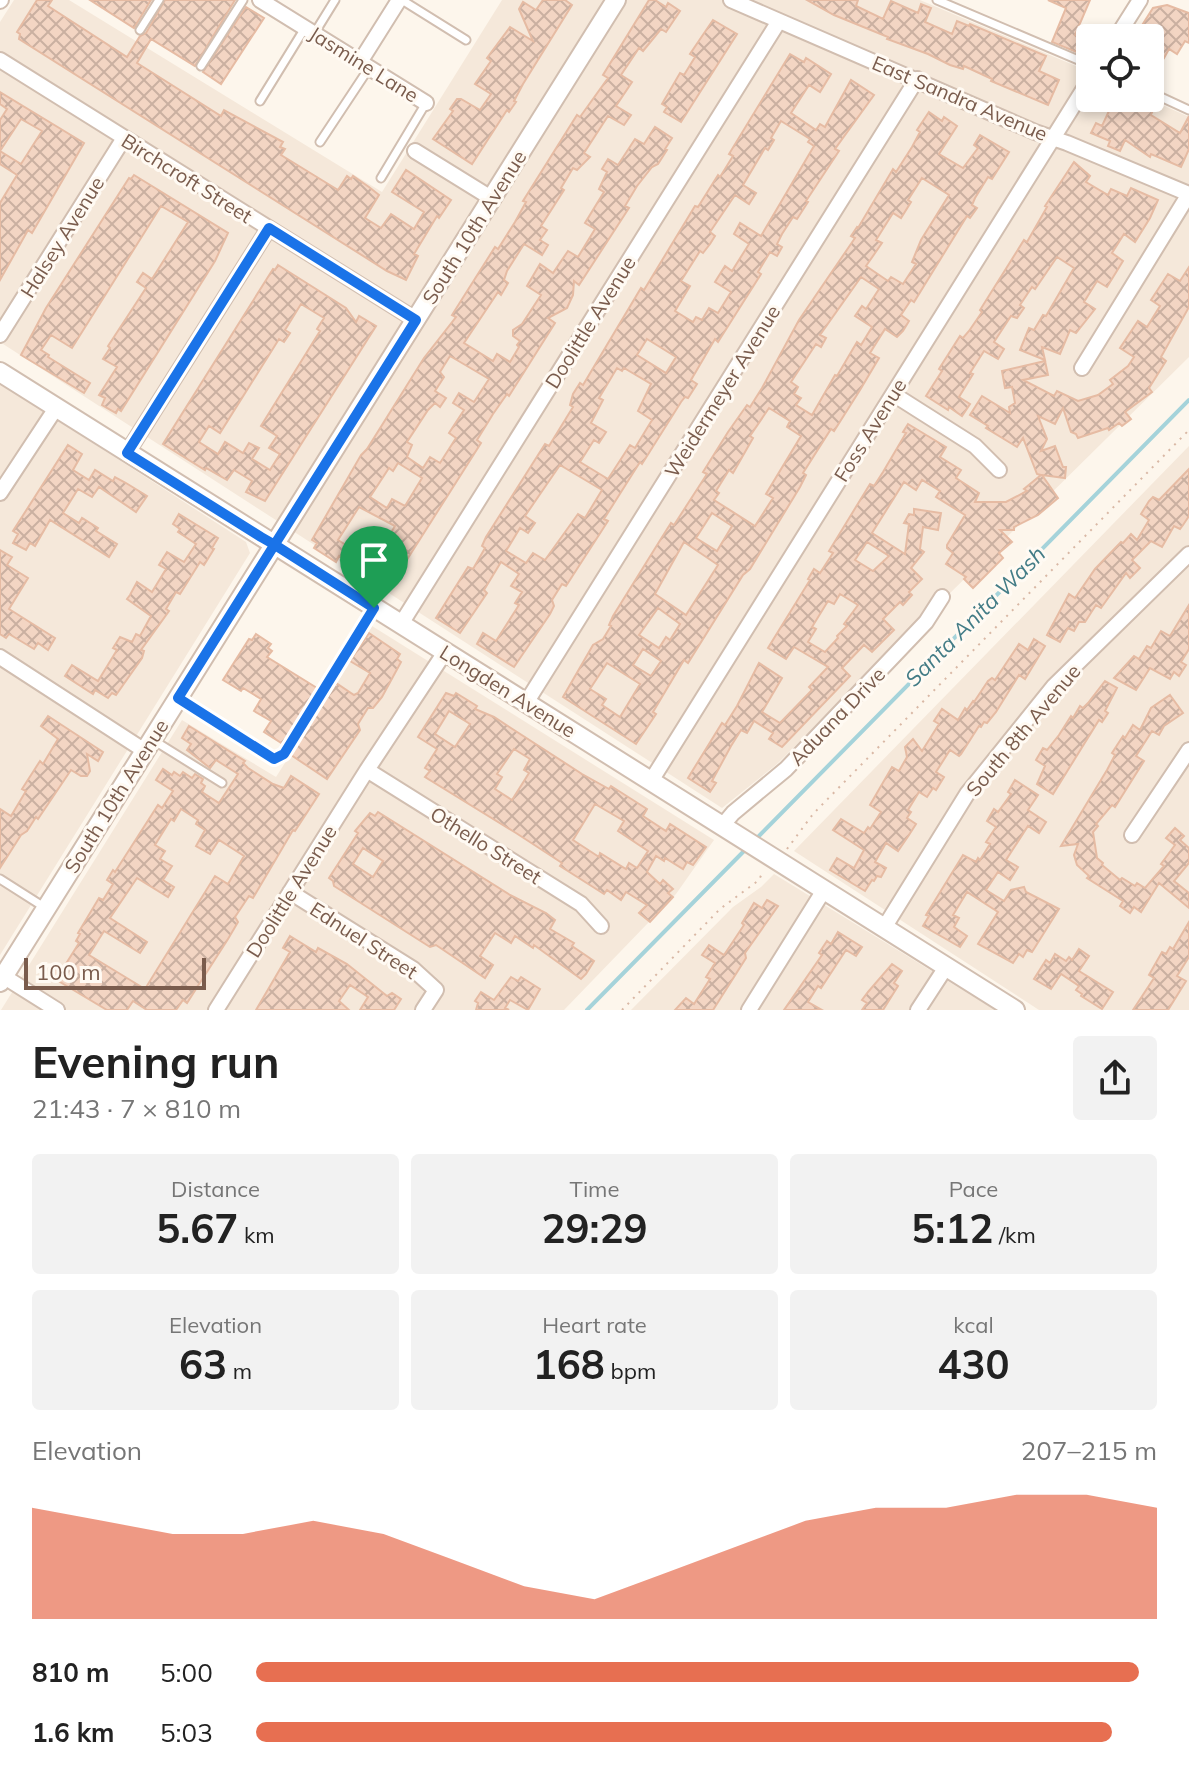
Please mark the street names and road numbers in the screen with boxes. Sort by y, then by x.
street label: Jasmine Lane [305,21,423,107]
street label: East Sandra Avenue [869,50,1051,146]
street label: Birchcroft Street [117,128,257,228]
street label: South 10th Avenue [417,145,531,309]
street label: Halsey Avenue [15,172,109,302]
street label: Doolittle Avenue [539,251,641,393]
street label: Weidermeyer Avenue [659,300,785,482]
street label: Foss Avenue [828,374,912,486]
street label: Longden Avenue [435,639,581,743]
street label: South 8th Avenue [960,659,1086,801]
street label: Aduana Drive [784,661,890,771]
street label: South 10th Avenue [59,714,173,878]
street label: Othello Street [426,801,546,889]
street label: Doolittle Avenue [240,820,342,962]
street label: Ednuel Street [306,896,422,984]

